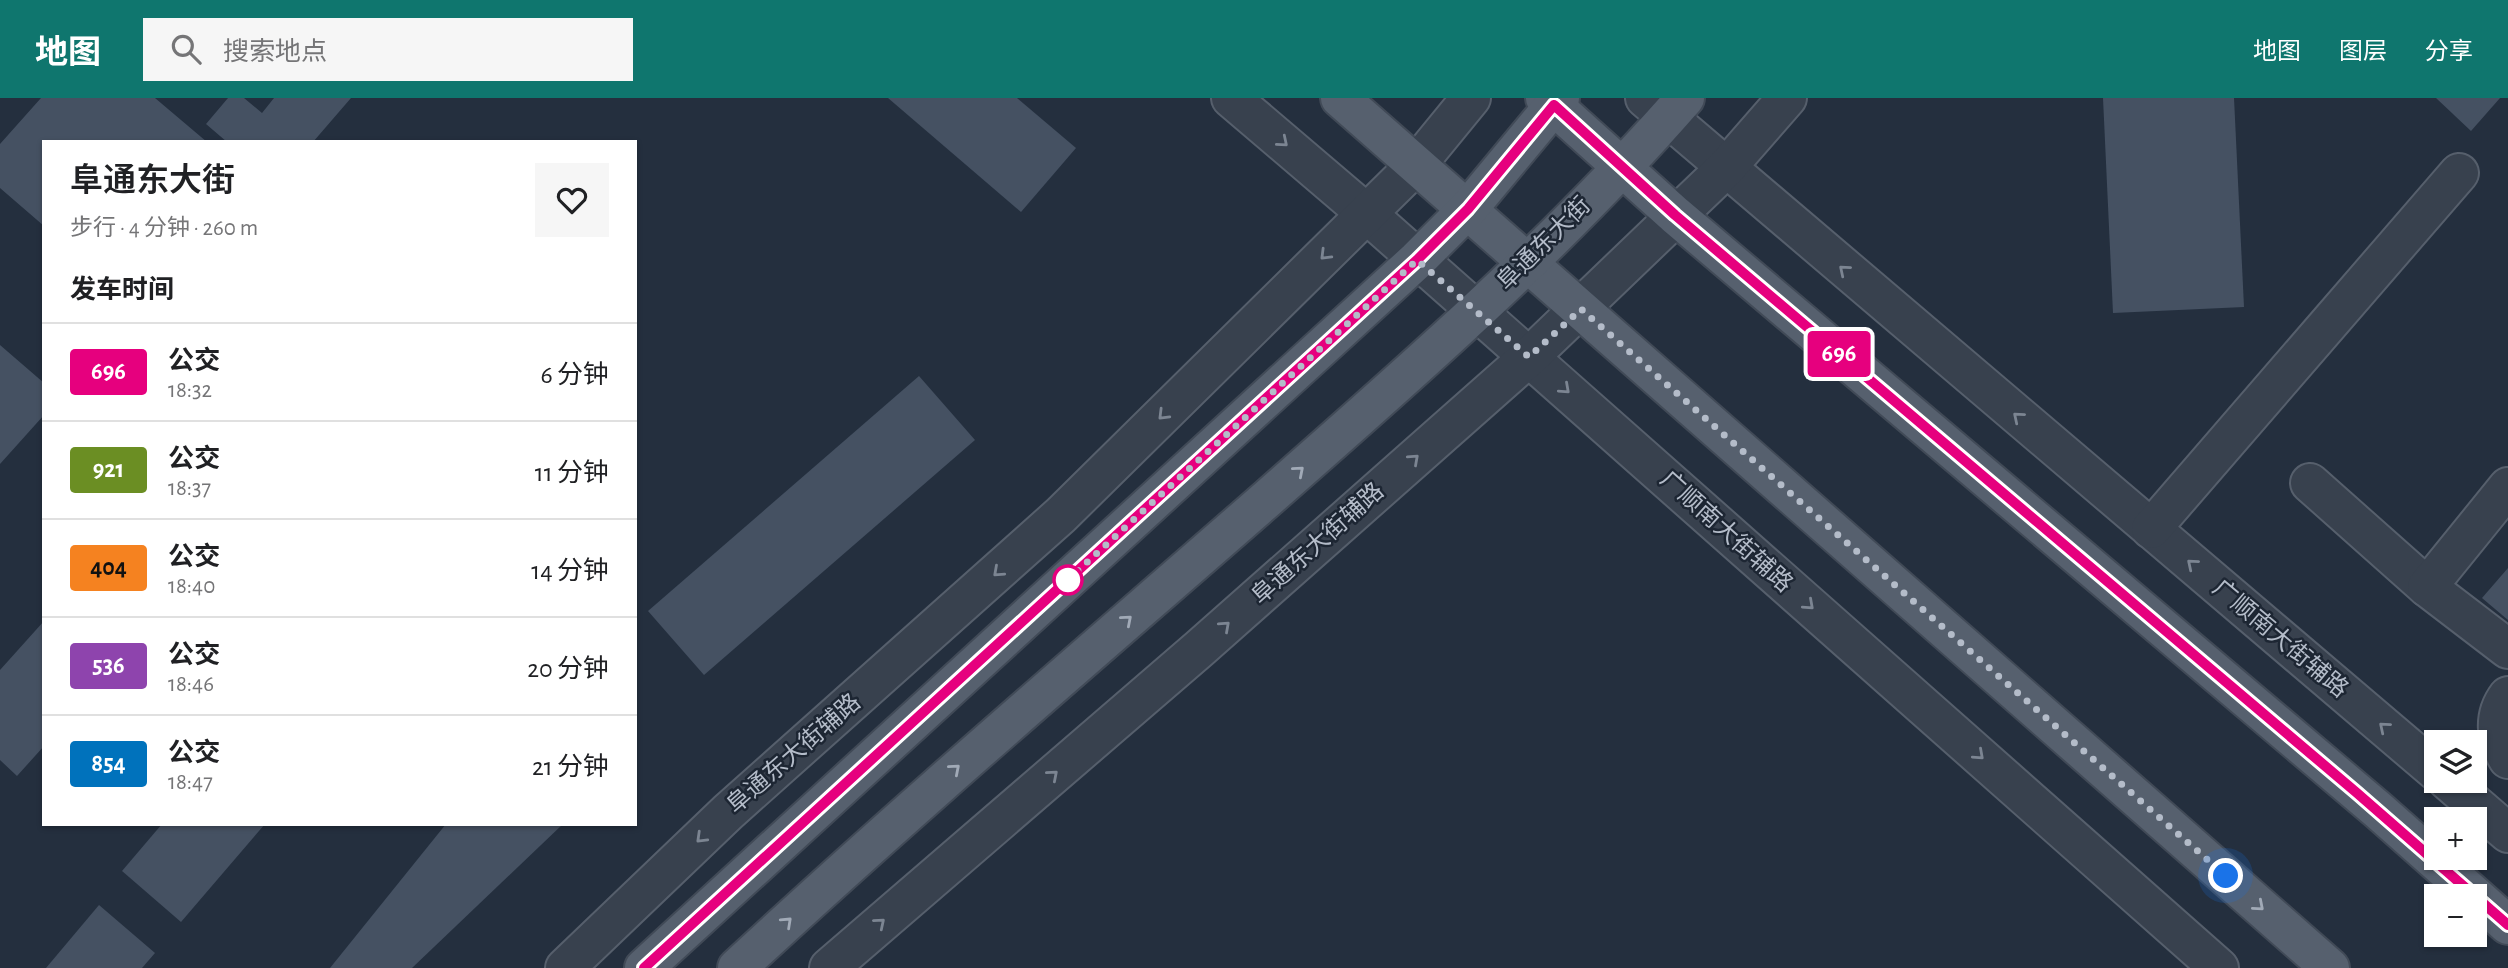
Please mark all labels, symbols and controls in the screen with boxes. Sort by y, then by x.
search box [143,18,633,81]
icon: search [167,30,205,68]
text: 地图 [35,37,101,70]
text: 搜索地点 [223,39,327,65]
text: 地图 [2253,40,2301,64]
text: 图层 [2339,40,2387,64]
text: 分享 [2425,40,2473,64]
one-way arrow [1275,134,1288,146]
button: heart [535,163,609,237]
text: 阜通东大街 [70,165,235,198]
street label: 阜通东大街 [1492,192,1595,295]
text: 步行 · 4 分钟 · 260 m [70,217,258,240]
one-way arrow [1320,247,1333,260]
one-way arrow [1840,266,1853,278]
text: 发车时间 [70,277,174,303]
line badge: 696 [1799,331,1879,377]
text: 696 [1822,342,1856,366]
text: 公交 [168,348,220,374]
text: 696 [91,360,126,384]
text: 6 分钟 [540,362,609,388]
text: 18:32 [168,379,212,402]
one-way arrow [1557,381,1570,393]
one-way arrow [1158,407,1171,420]
one-way arrow [2014,413,2027,425]
text: 公交 [168,446,220,472]
one-way arrow [1406,455,1419,467]
text: 921 [93,458,124,482]
text: 11 分钟 [535,460,609,486]
street label: 广顺南大街辅路 [1656,465,1798,597]
one-way arrow [1291,467,1304,479]
text: 18:37 [168,477,211,500]
street label: 阜通东大街辅路 [1246,477,1388,609]
text: 公交 [168,544,220,570]
text: 404 [90,556,127,580]
text: 14 分钟 [531,558,609,584]
one-way arrow [2187,560,2200,572]
one-way arrow [993,564,1006,576]
unlabelled marker [1053,565,1083,595]
street label: 广顺南大街辅路 [2208,574,2353,702]
text: 18:40 [168,575,215,598]
one-way arrow [1801,596,1814,609]
one-way arrow [1119,616,1132,628]
one-way arrow [1217,622,1230,634]
text: 公交 [168,642,220,668]
text: 536 [92,654,125,678]
text: 20 分钟 [527,656,609,682]
text: 18:46 [168,673,214,696]
street label: 阜通东大街辅路 [721,688,865,818]
one-way arrow [2379,723,2392,735]
map controls [2424,730,2487,947]
button: layers [2424,730,2487,793]
text: 公交 [168,740,220,766]
one-way arrow [1971,747,1984,759]
text: 854 [91,752,126,776]
text: 21 分钟 [532,754,609,780]
one-way arrow [947,764,960,777]
text: 18:47 [168,771,213,794]
one-way arrow [1045,771,1058,783]
button: + [2424,807,2487,870]
one-way arrow [696,830,709,843]
your location [2208,858,2243,893]
button: − [2424,884,2487,947]
one-way arrow [2251,897,2264,910]
one-way arrow [779,917,792,930]
one-way arrow [872,919,885,931]

